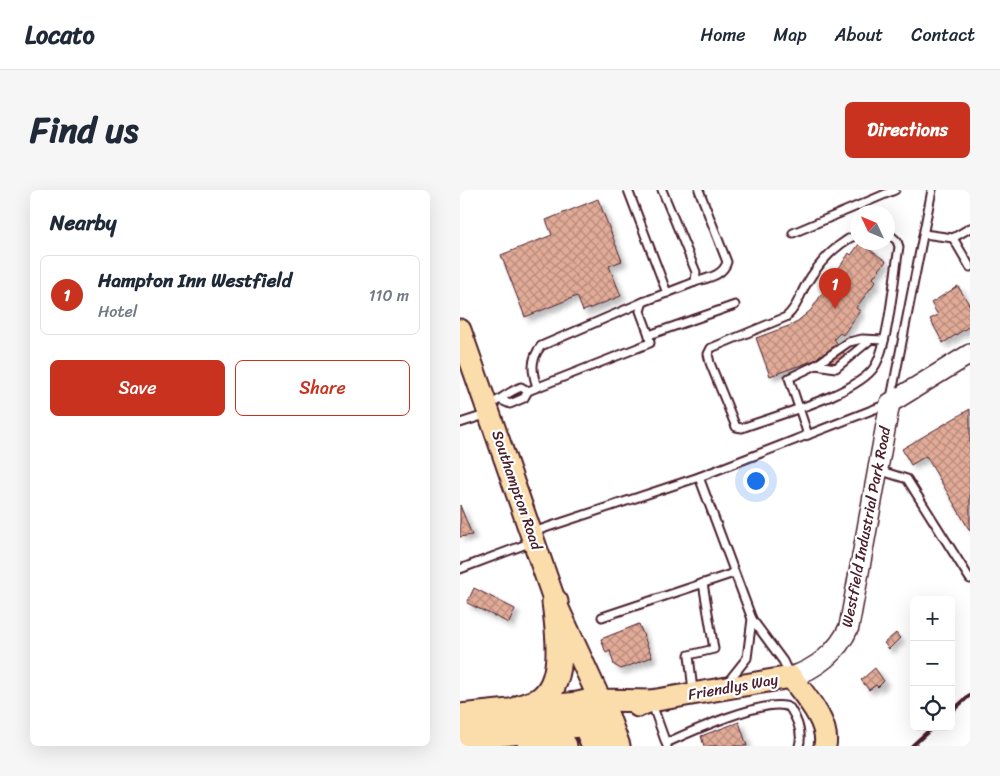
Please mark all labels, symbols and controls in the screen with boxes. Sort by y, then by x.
text: Locato [25,14,95,56]
text: Home [701,19,746,51]
text: Map [774,19,807,51]
text: About [835,19,883,51]
text: Contact [911,19,975,51]
text: Find us [30,99,138,161]
button: Directions [845,102,970,158]
text: Nearby [50,204,116,242]
north arrow [850,205,895,250]
text: Hampton Inn Westfield [98,264,292,297]
pin: 1 [819,268,851,309]
text: 1 [64,281,70,310]
text: 110 m [369,281,409,310]
text: Hotel [98,297,137,326]
button: Save [50,360,225,416]
button: Share [235,360,410,416]
street label: Westfield Industrial Park Road [834,423,898,630]
street label: Southampton Road [484,427,550,554]
your location [743,468,769,494]
map controls [910,596,955,731]
button: + [910,596,955,641]
button: − [910,641,955,686]
street label: Friendlys Way [686,666,780,708]
button: locate [910,686,955,731]

